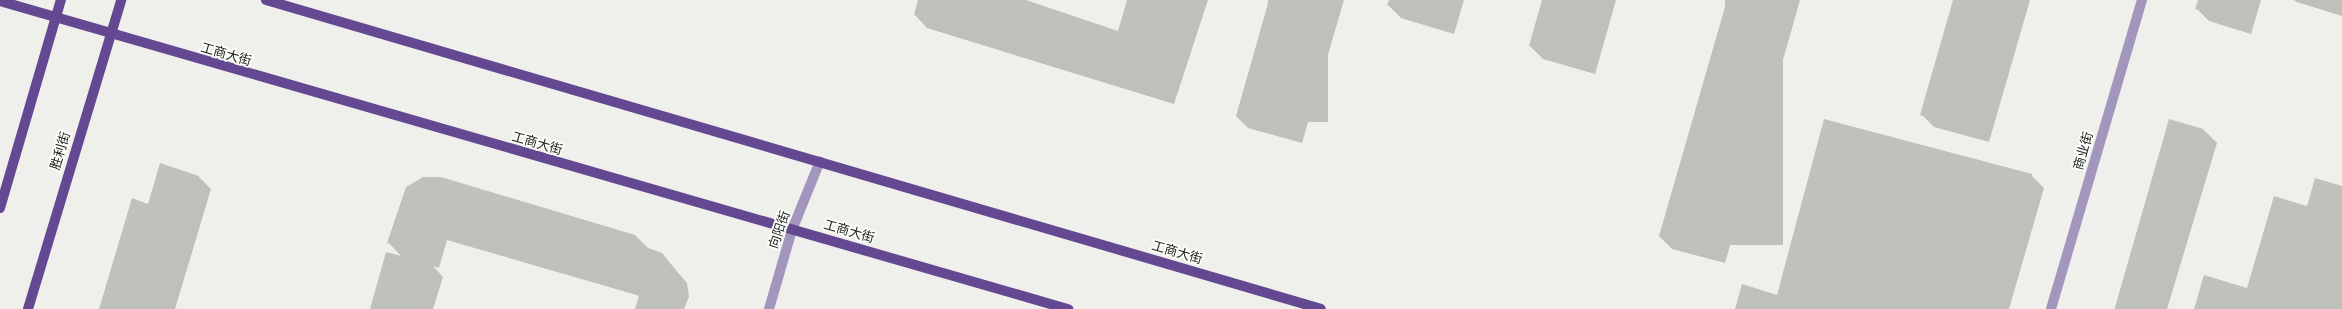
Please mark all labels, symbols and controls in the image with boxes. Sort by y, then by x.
street label: 工商大街 [199,40,253,70]
street label: 工商大街 [510,129,564,159]
street label: 胜利街 [48,130,74,172]
street label: 商业街 [2071,130,2097,172]
street label: 向阳街 [766,209,794,251]
street label: 工商大街 [822,217,876,247]
street label: 工商大街 [1150,238,1204,268]

